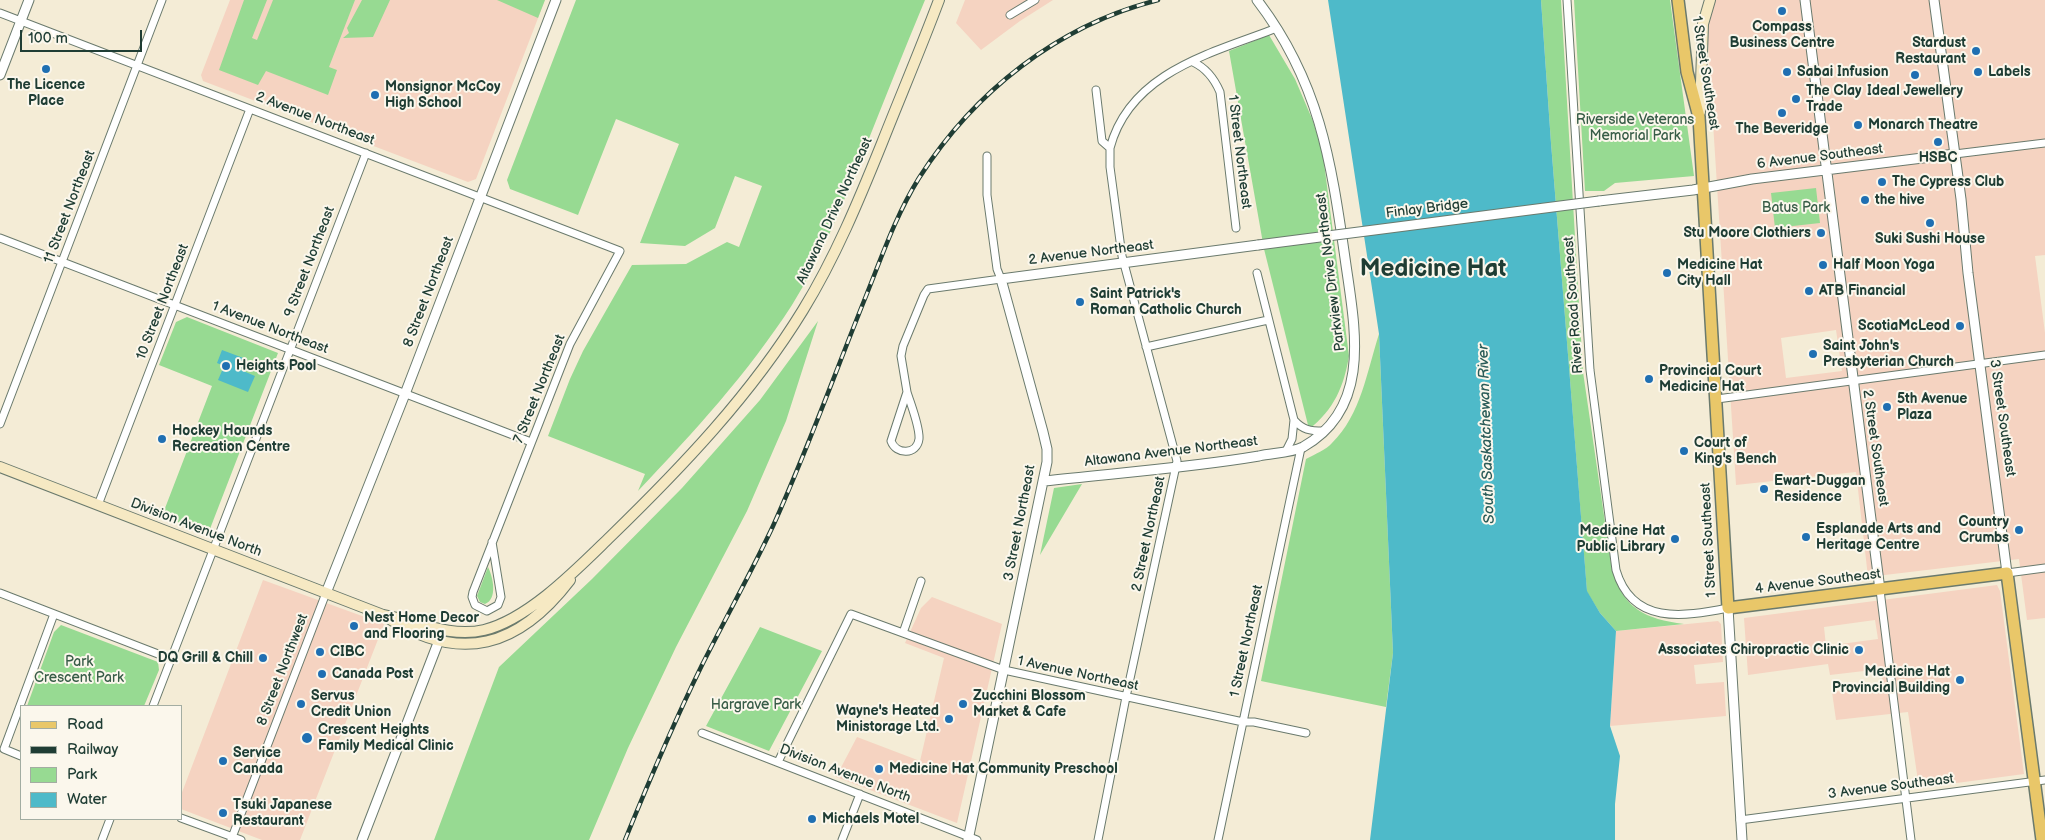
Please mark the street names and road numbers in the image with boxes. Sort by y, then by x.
street label: 1 Street Southeast [1688,15,1722,131]
street label: 2 Avenue Northeast [253,89,377,149]
street label: 1 Street Northeast [1224,94,1254,210]
street label: Altawana Drive Northeast [794,135,876,287]
street label: 6 Avenue Southeast [1756,141,1884,173]
street label: 11 Street Northeast [41,148,99,266]
street label: Parkview Drive Northeast [1313,192,1349,352]
street label: Finlay Bridge [1385,196,1469,222]
street label: 9 Street Northeast [281,204,339,320]
street label: 8 Street Northeast [400,234,458,350]
street label: River Road Southeast [1561,236,1587,374]
street label: 2 Avenue Northeast [1027,237,1155,269]
street label: 10 Street Northeast [133,242,193,362]
street label: 1 Avenue Northeast [210,298,330,358]
street label: 7 Street Northeast [510,332,570,446]
street label: 3 Street Southeast [1985,358,2019,478]
street label: 2 Street Southeast [1858,388,1892,508]
street label: Altawana Avenue Northeast [1084,433,1258,471]
street label: 3 Street Northeast [1001,464,1039,582]
street label: 2 Street Northeast [1129,475,1169,593]
street label: 1 Street Southeast [1698,482,1720,598]
street label: Division Avenue North [128,495,264,561]
street label: 4 Avenue Southeast [1754,566,1882,598]
street label: 1 Street Northeast [1227,583,1267,699]
street label: 8 Street Northwest [254,612,312,728]
street label: 1 Avenue Northeast [1016,653,1140,695]
street label: Division Avenue North [777,741,913,807]
street label: 3 Avenue Southeast [1827,771,1955,803]

